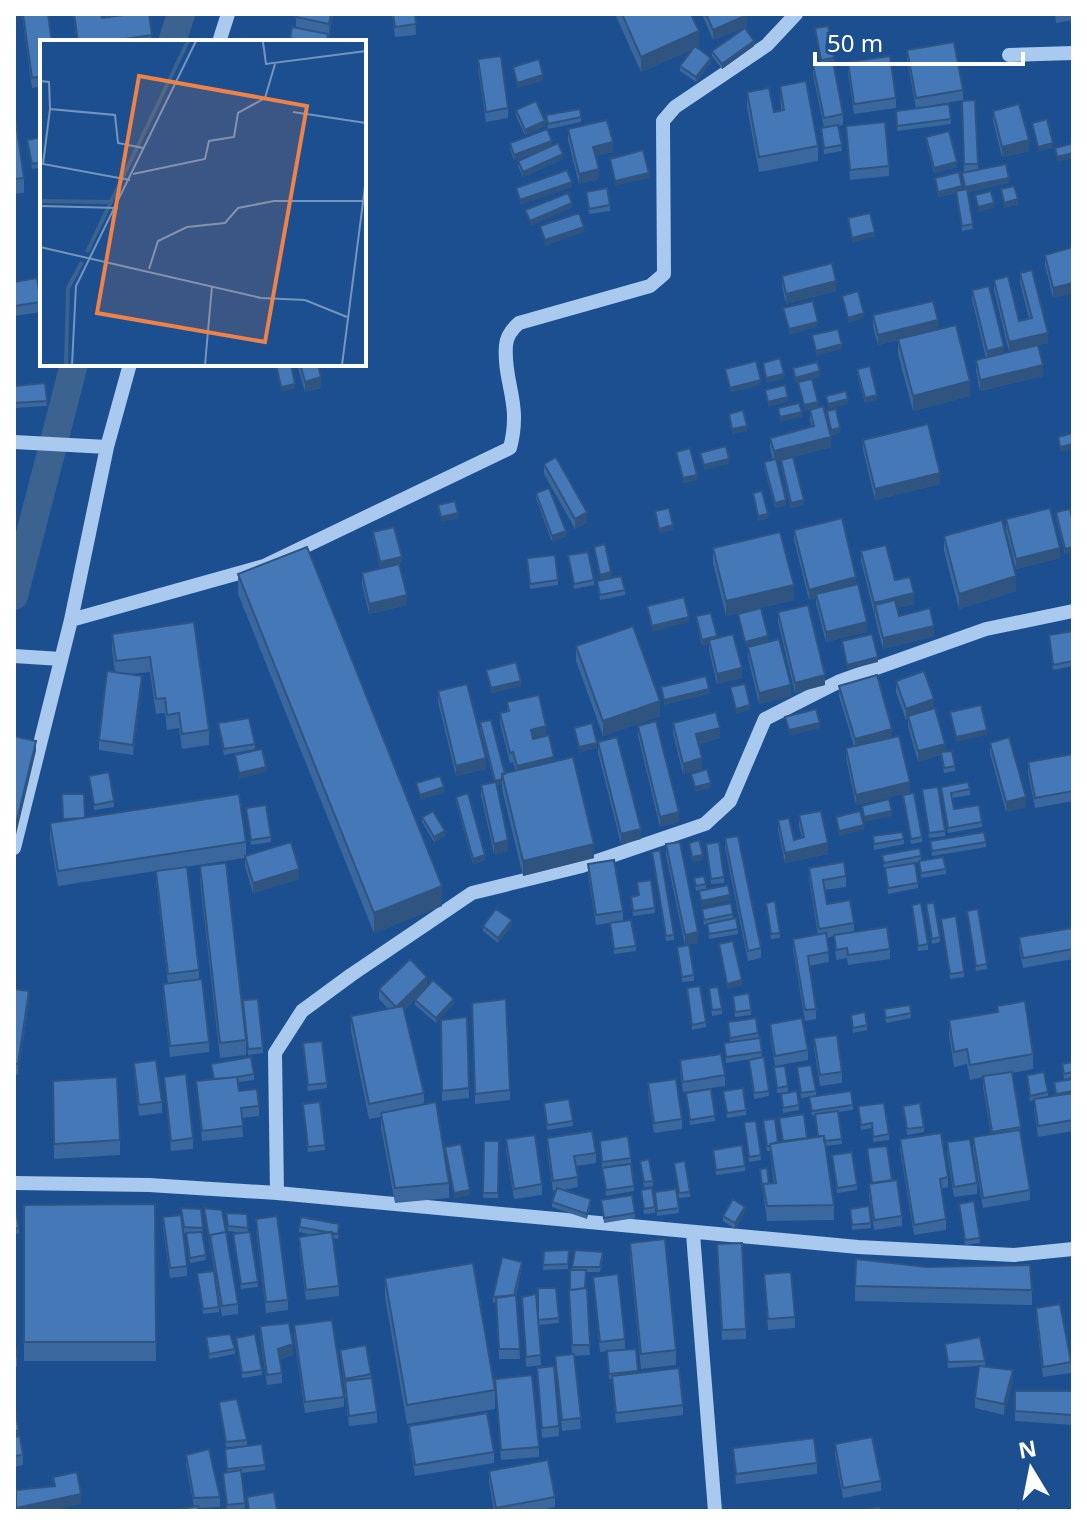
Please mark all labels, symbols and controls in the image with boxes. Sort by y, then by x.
scale bar [815,16,1023,66]
text: 50 m [827,26,883,59]
inset map [40,40,366,366]
north arrow [991,1429,1071,1509]
text: N [1016,1432,1039,1465]

